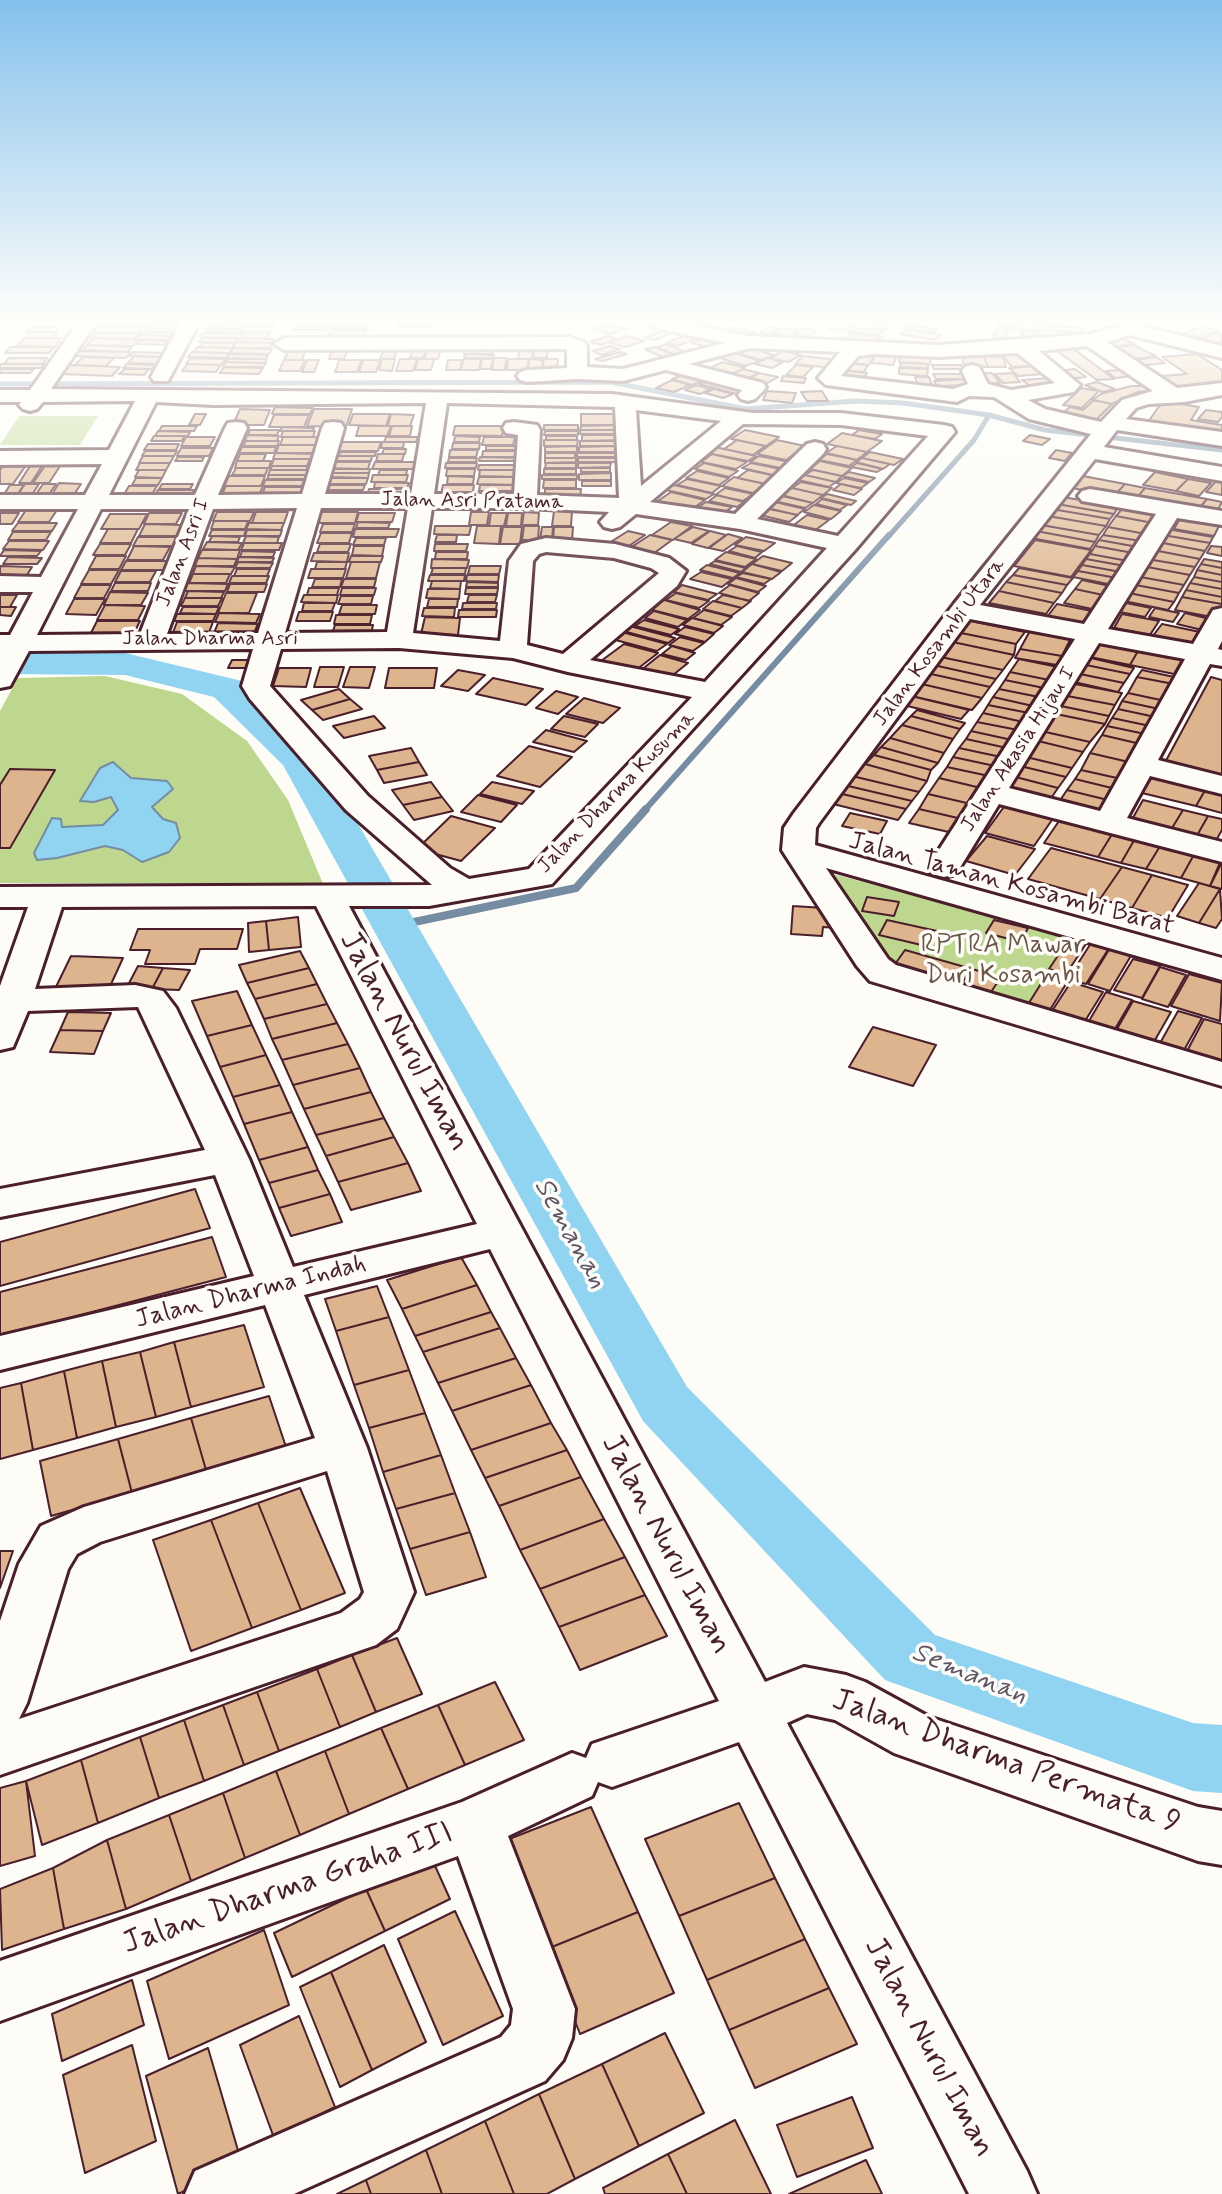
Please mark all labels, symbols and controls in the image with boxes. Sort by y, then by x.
street label: Jalan Asri Pratama [380,488,564,516]
street label: Jalan Asri I [152,495,216,611]
street label: Jalan Kosambi Utara [869,554,1011,732]
street label: Jalan Dharma Asri [122,627,298,653]
street label: Jalan Akasia Hijau I [956,663,1082,837]
street label: Jalan Dharma Kusuma [533,707,701,879]
street label: Jalan Taman Kosambi Barat [845,826,1177,944]
street label: Jalan Nurul Iman [329,926,477,1158]
park label: RPTRA Mawar Duri Kosambi [921,931,1085,992]
water label: Semanan [525,1173,613,1295]
street label: Jalan Dharma Indah [132,1249,370,1337]
street label: Jalan Nurul Iman [591,1429,739,1661]
water label: Semanan [906,1637,1032,1713]
street label: Jalan Dharma Permata 9 [827,1682,1185,1844]
street label: Jalan Dharma Graha III [118,1815,458,1965]
street label: Jalan Nurul Iman [854,1932,1002,2164]

